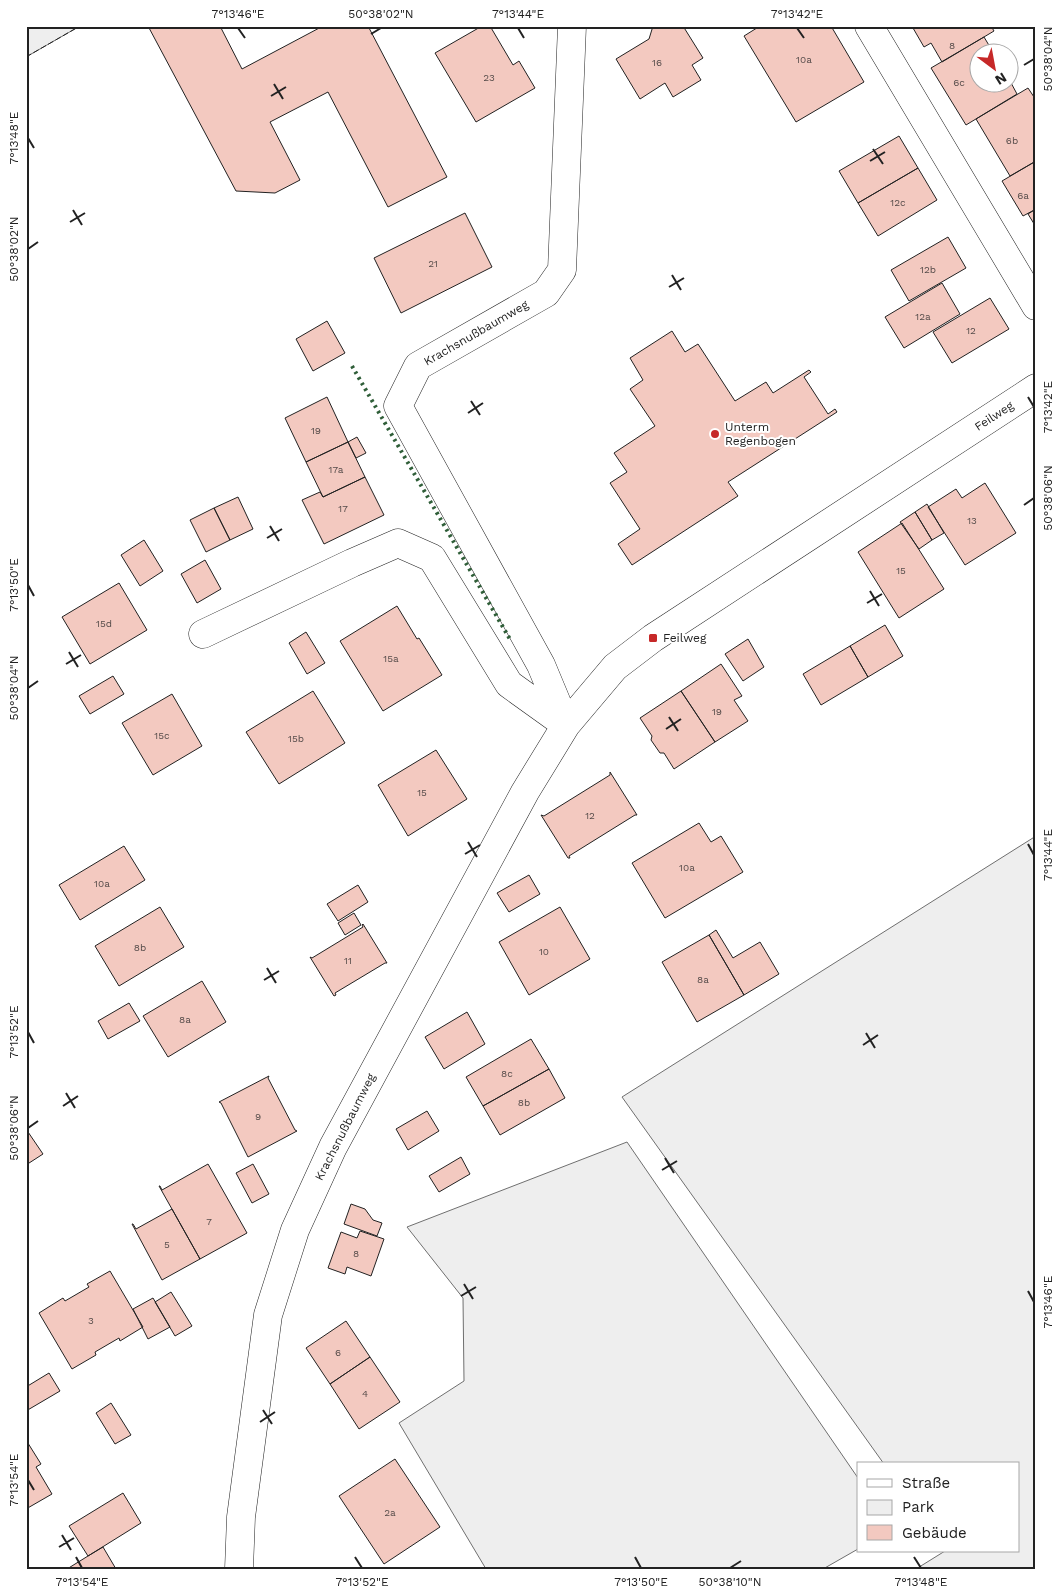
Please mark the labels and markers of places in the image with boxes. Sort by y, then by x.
place label: Unterm Regenbogen [725,420,796,448]
marker: Unterm Regenbogen [709,428,721,440]
place label: Feilweg [663,631,707,645]
marker: Feilweg [647,632,659,644]

